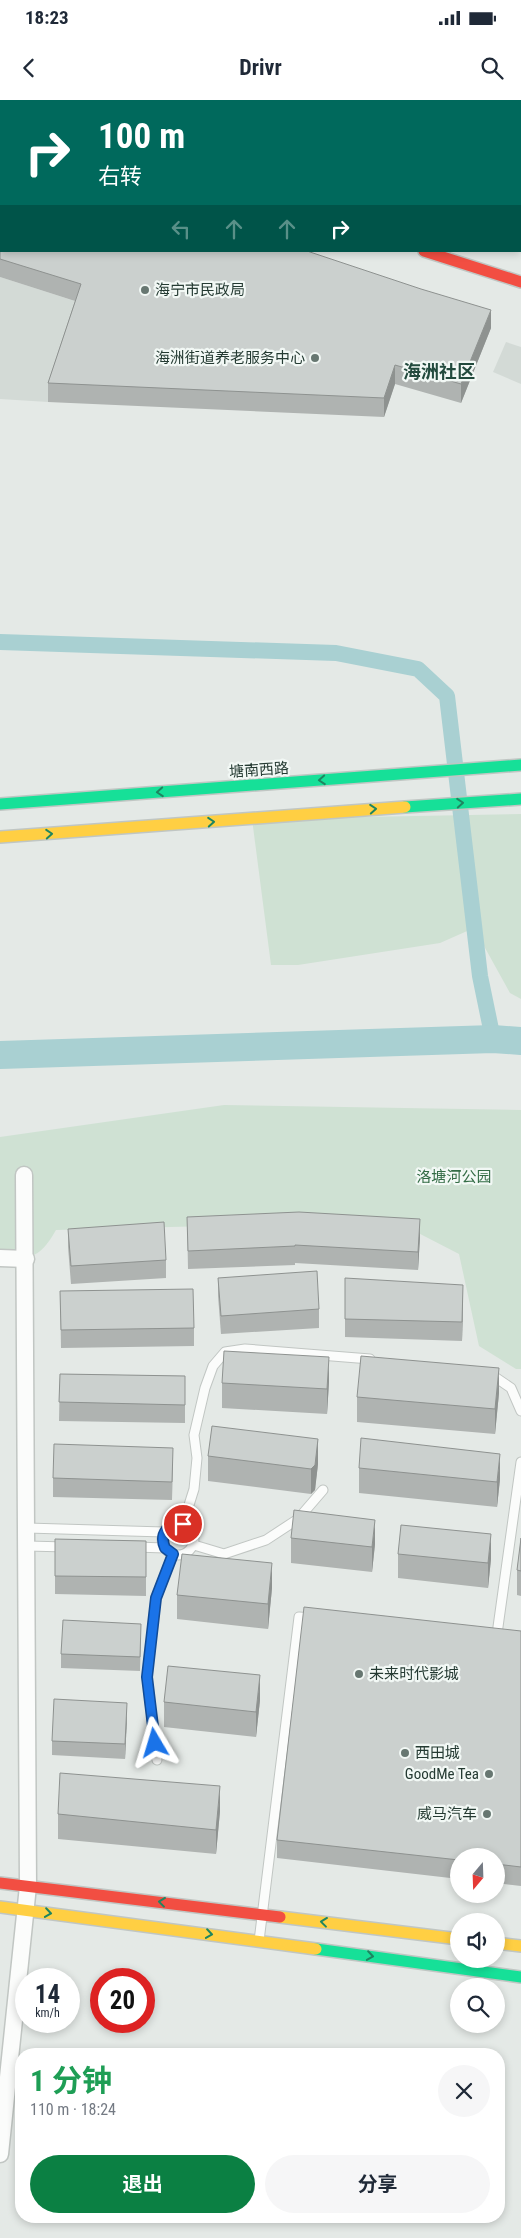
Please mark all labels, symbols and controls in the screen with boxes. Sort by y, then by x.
text: 18:23 [25,6,69,29]
icon: back [15,54,43,82]
icon: search [478,54,506,82]
text: Drivr [239,55,282,80]
text: 100 m [98,116,185,157]
icon: right [15,120,80,185]
text: 右转 [98,164,142,189]
icon: left [167,215,195,243]
icon: ahead [220,215,248,243]
icon: ahead [273,215,301,243]
icon: right [326,215,354,243]
place label: 海宁市民政局 [155,281,245,299]
marker: 海宁市民政局 [139,284,151,296]
place label: 海洲街道养老服务中心 [155,349,305,367]
marker: 海洲街道养老服务中心 [309,352,321,364]
district label: 海洲社区 [403,361,475,382]
street label: 塘南西路 [228,759,290,781]
one-way arrow [318,774,326,785]
one-way arrow [156,787,164,798]
one-way arrow [456,798,464,809]
one-way arrow [369,804,377,815]
one-way arrow [207,816,215,827]
one-way arrow [45,828,53,839]
park label: 洛塘河公园 [416,1168,492,1186]
pin [162,1503,204,1545]
icon: arrive [169,1510,197,1538]
place label: 未来时代影城 [369,1665,459,1683]
marker: 未来时代影城 [353,1668,365,1680]
position arrow [128,1716,180,1768]
place label: 西田城 [415,1744,460,1762]
marker: 西田城 [399,1747,411,1759]
place label: GoodMe Tea [405,1765,479,1783]
marker: GoodMe Tea [483,1768,495,1780]
place label: 威马汽车 [417,1805,477,1823]
marker: 威马汽车 [481,1808,493,1820]
north arrow [450,1848,505,1902]
map controls [450,1848,505,2033]
one-way arrow [158,1897,166,1908]
one-way arrow [45,1907,53,1918]
button: sound [450,1913,505,1968]
one-way arrow [319,1917,327,1928]
one-way arrow [205,1929,214,1939]
one-way arrow [367,1950,375,1961]
speed limit sign: 20 [90,1968,155,2033]
button: search [450,1978,505,2033]
text: 14 [35,1980,60,2009]
text: km/h [35,2006,60,2020]
text: 1 分钟 [30,2063,112,2098]
button: close [438,2065,490,2117]
text: 110 m · 18:24 [30,2100,116,2119]
button: 退出 [30,2155,255,2213]
button: 分享 [265,2155,490,2213]

